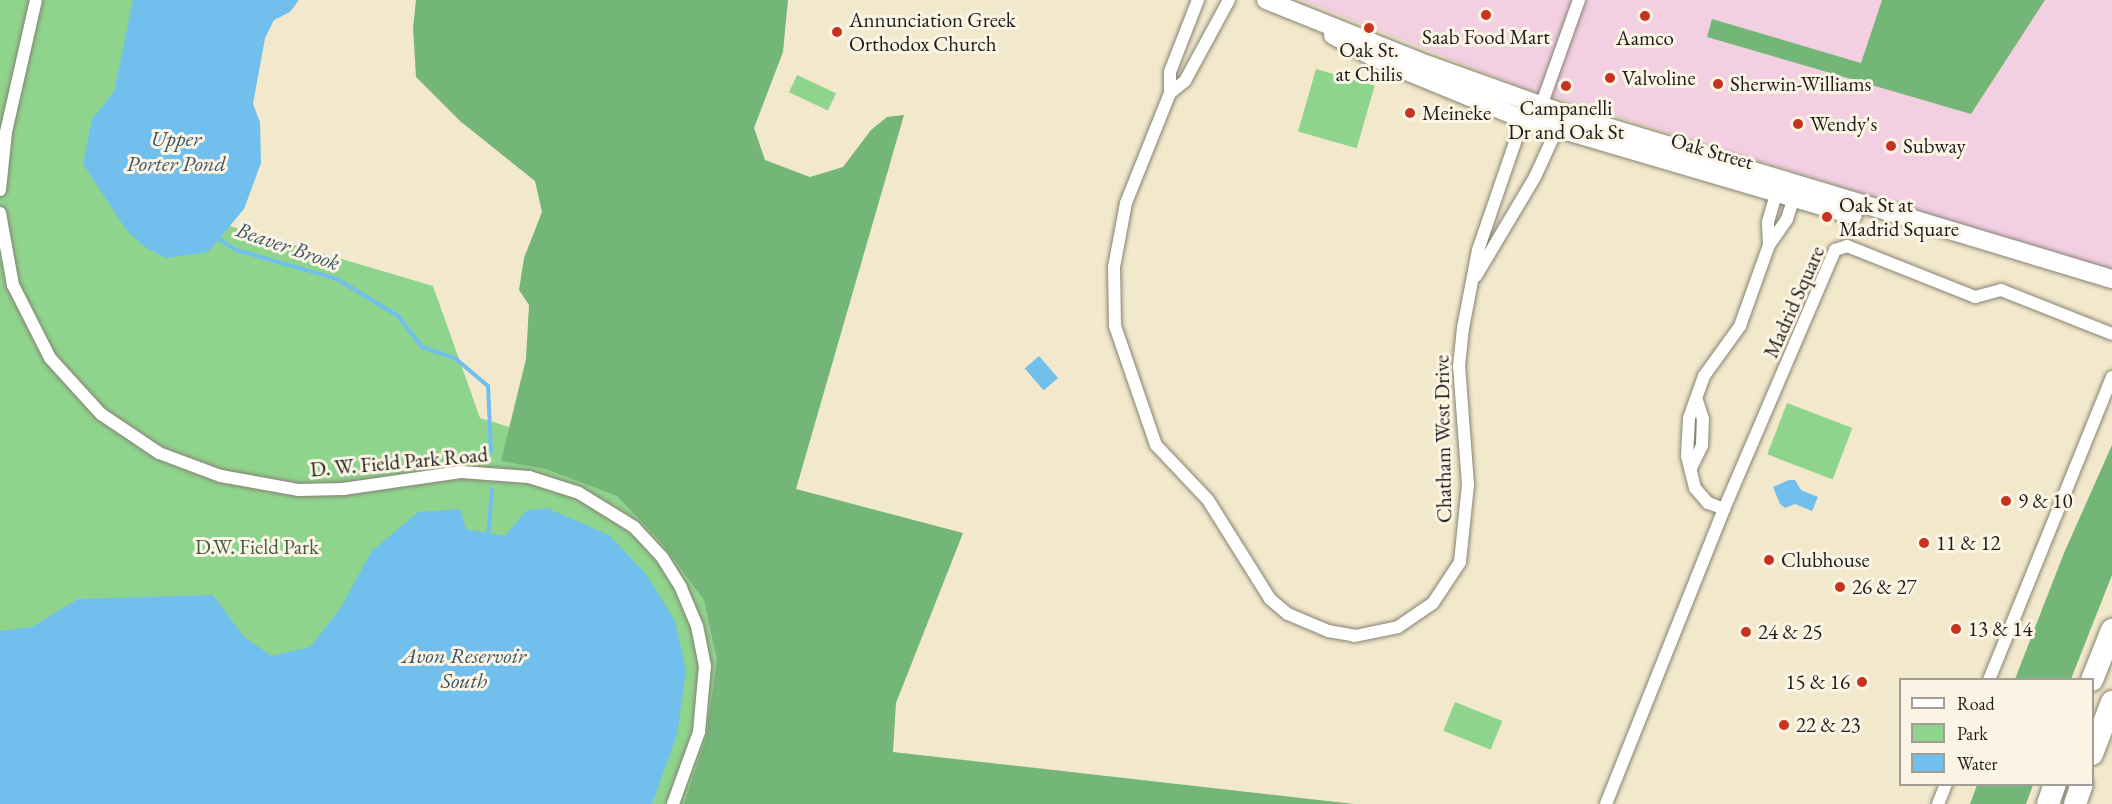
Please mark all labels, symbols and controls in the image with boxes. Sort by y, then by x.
place label: Annunciation Greek Orthodox Church [849,7,1016,57]
marker: Saab Food Mart [1479,8,1493,22]
marker: Aamco [1638,9,1652,23]
marker: Oak St. at Chilis [1362,21,1376,35]
place label: Saab Food Mart [1422,24,1550,50]
marker: Annunciation Greek Orthodox Church [830,25,844,39]
place label: Aamco [1616,25,1674,51]
place label: Oak St. at Chilis [1335,37,1403,87]
place label: Valvoline [1622,65,1696,91]
marker: Valvoline [1603,71,1617,85]
place label: Sherwin-Williams [1730,71,1871,97]
marker: Sherwin-Williams [1711,77,1725,91]
marker: Campanelli Dr and Oak St [1559,79,1573,93]
place label: Campanelli Dr and Oak St [1508,95,1624,145]
place label: Meineke [1422,100,1491,126]
marker: Meineke [1403,106,1417,120]
place label: Wendy's [1810,111,1877,137]
marker: Wendy's [1791,117,1805,131]
water label: Upper Porter Pond [126,125,226,176]
street label: Oak Street [1668,127,1756,175]
place label: Subway [1903,133,1966,159]
marker: Subway [1884,139,1898,153]
place label: Oak St at Madrid Square [1839,192,1959,242]
marker: Oak St at Madrid Square [1820,210,1834,224]
water label: Beaver Brook [233,216,343,276]
street label: Madrid Square [1758,242,1830,362]
street label: Chatham West Drive [1429,355,1457,523]
street label: D. W. Field Park Road [309,442,489,482]
place label: 9 & 10 [2018,488,2073,514]
marker: 9 & 10 [1999,494,2013,508]
place label: 11 & 12 [1936,530,2001,556]
park label: D.W. Field Park [195,534,319,560]
marker: 11 & 12 [1917,536,1931,550]
place label: Clubhouse [1781,547,1870,573]
marker: Clubhouse [1762,553,1776,567]
place label: 26 & 27 [1852,574,1917,600]
marker: 26 & 27 [1833,580,1847,594]
place label: 13 & 14 [1968,616,2033,642]
place label: 24 & 25 [1758,619,1823,645]
marker: 13 & 14 [1949,622,1963,636]
marker: 24 & 25 [1739,625,1753,639]
water label: Avon Reservoir South [402,642,526,694]
place label: 15 & 16 [1785,669,1850,695]
marker: 15 & 16 [1855,675,1869,689]
legend [1899,678,2094,786]
text: Road [1957,692,1995,715]
place label: 22 & 23 [1796,712,1861,738]
marker: 22 & 23 [1777,718,1791,732]
text: Park [1957,722,1988,745]
text: Water [1957,752,1998,775]

